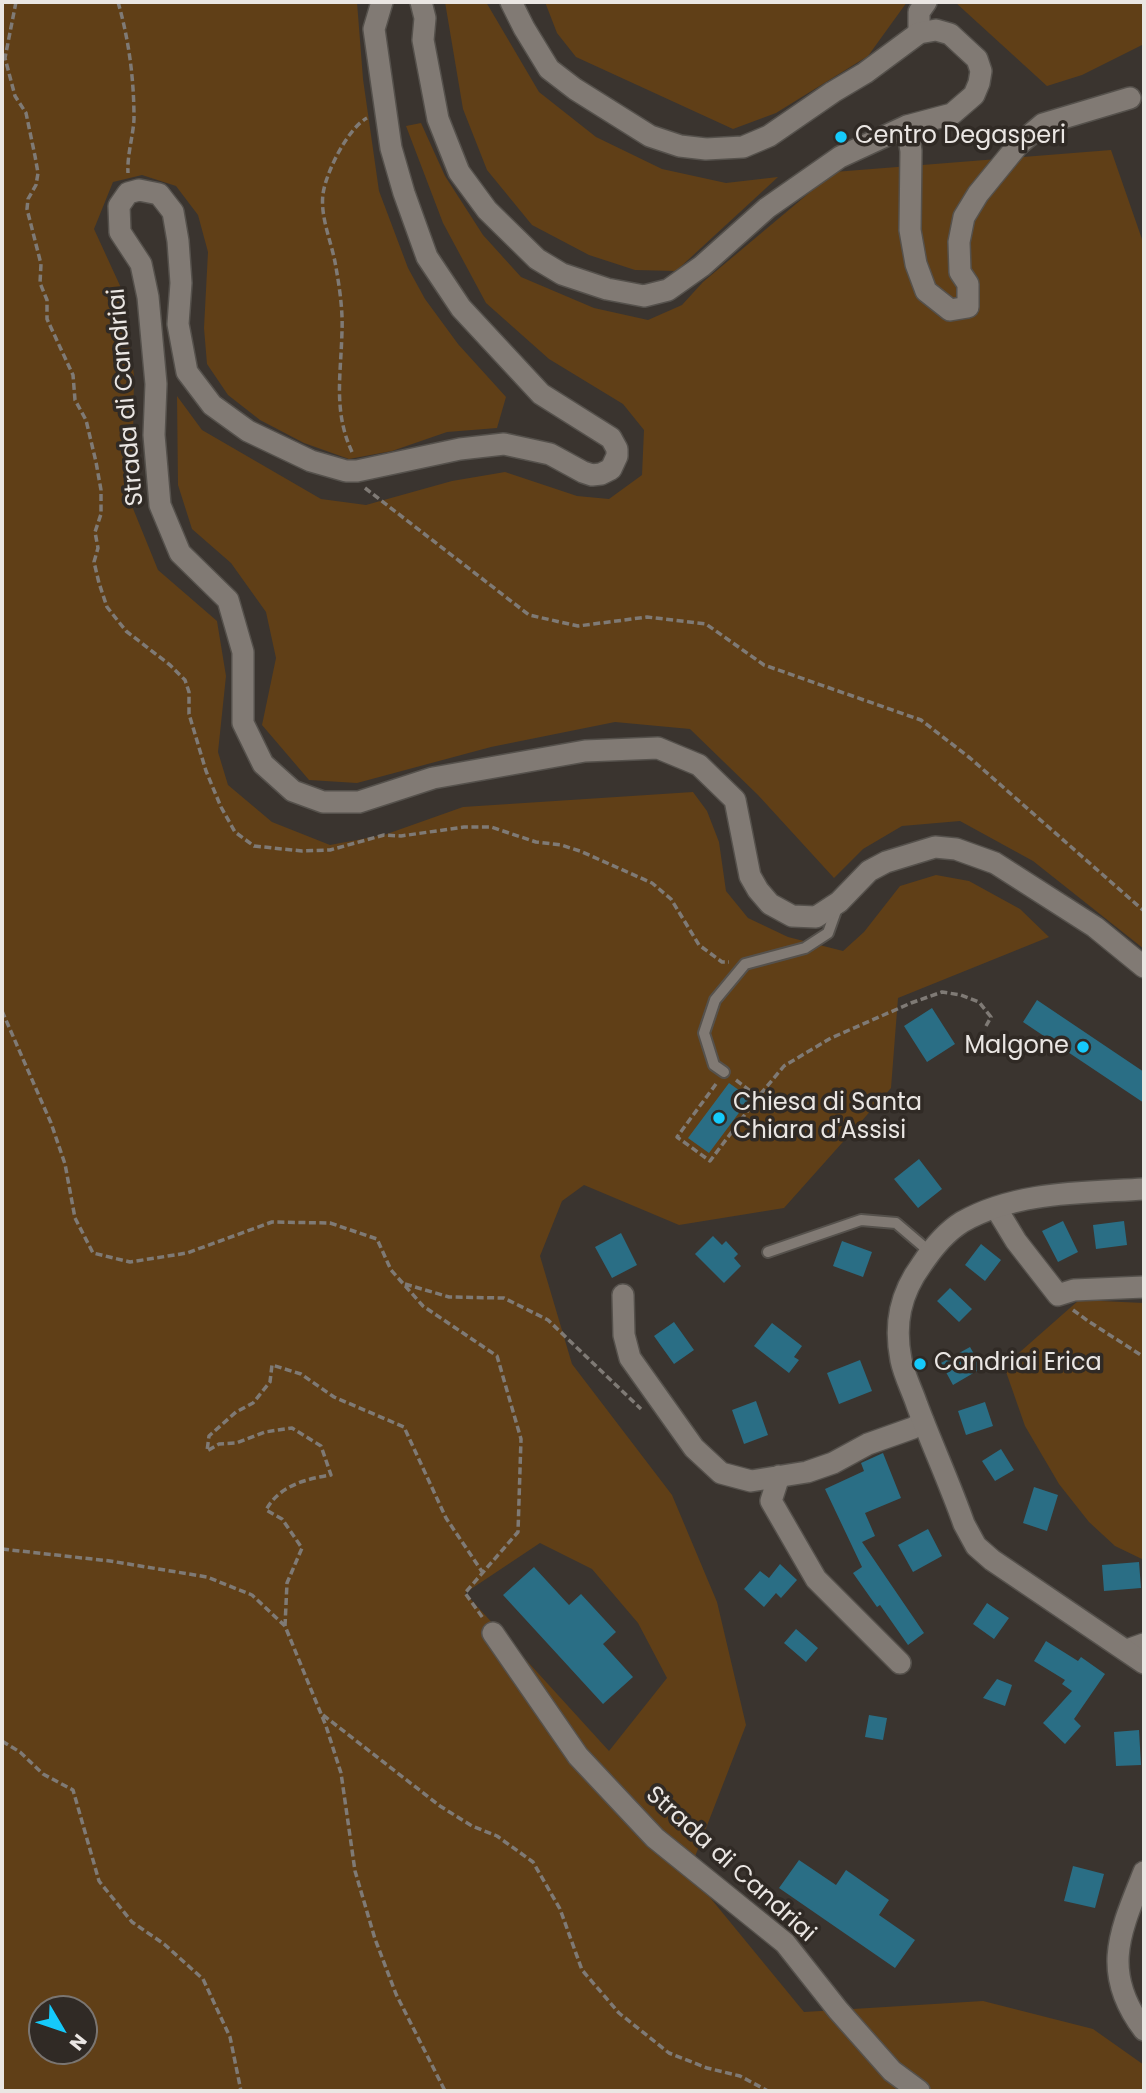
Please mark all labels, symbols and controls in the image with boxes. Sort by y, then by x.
place label: Centro Degasperi [855,123,1066,151]
marker: Centro Degasperi [833,129,849,145]
street label: Strada di Candriai [103,287,151,507]
place label: Malgone [964,1033,1069,1061]
marker: Malgone [1075,1039,1091,1055]
place label: Chiesa di Santa Chiara d'Assisi [733,1090,922,1146]
marker: Chiesa di Santa Chiara d'Assisi [711,1110,727,1126]
place label: Candriai Erica [934,1350,1102,1378]
marker: Candriai Erica [912,1356,928,1372]
street label: Strada di Candriai [639,1781,821,1949]
north arrow [28,1995,98,2065]
text: N [63,2028,93,2056]

